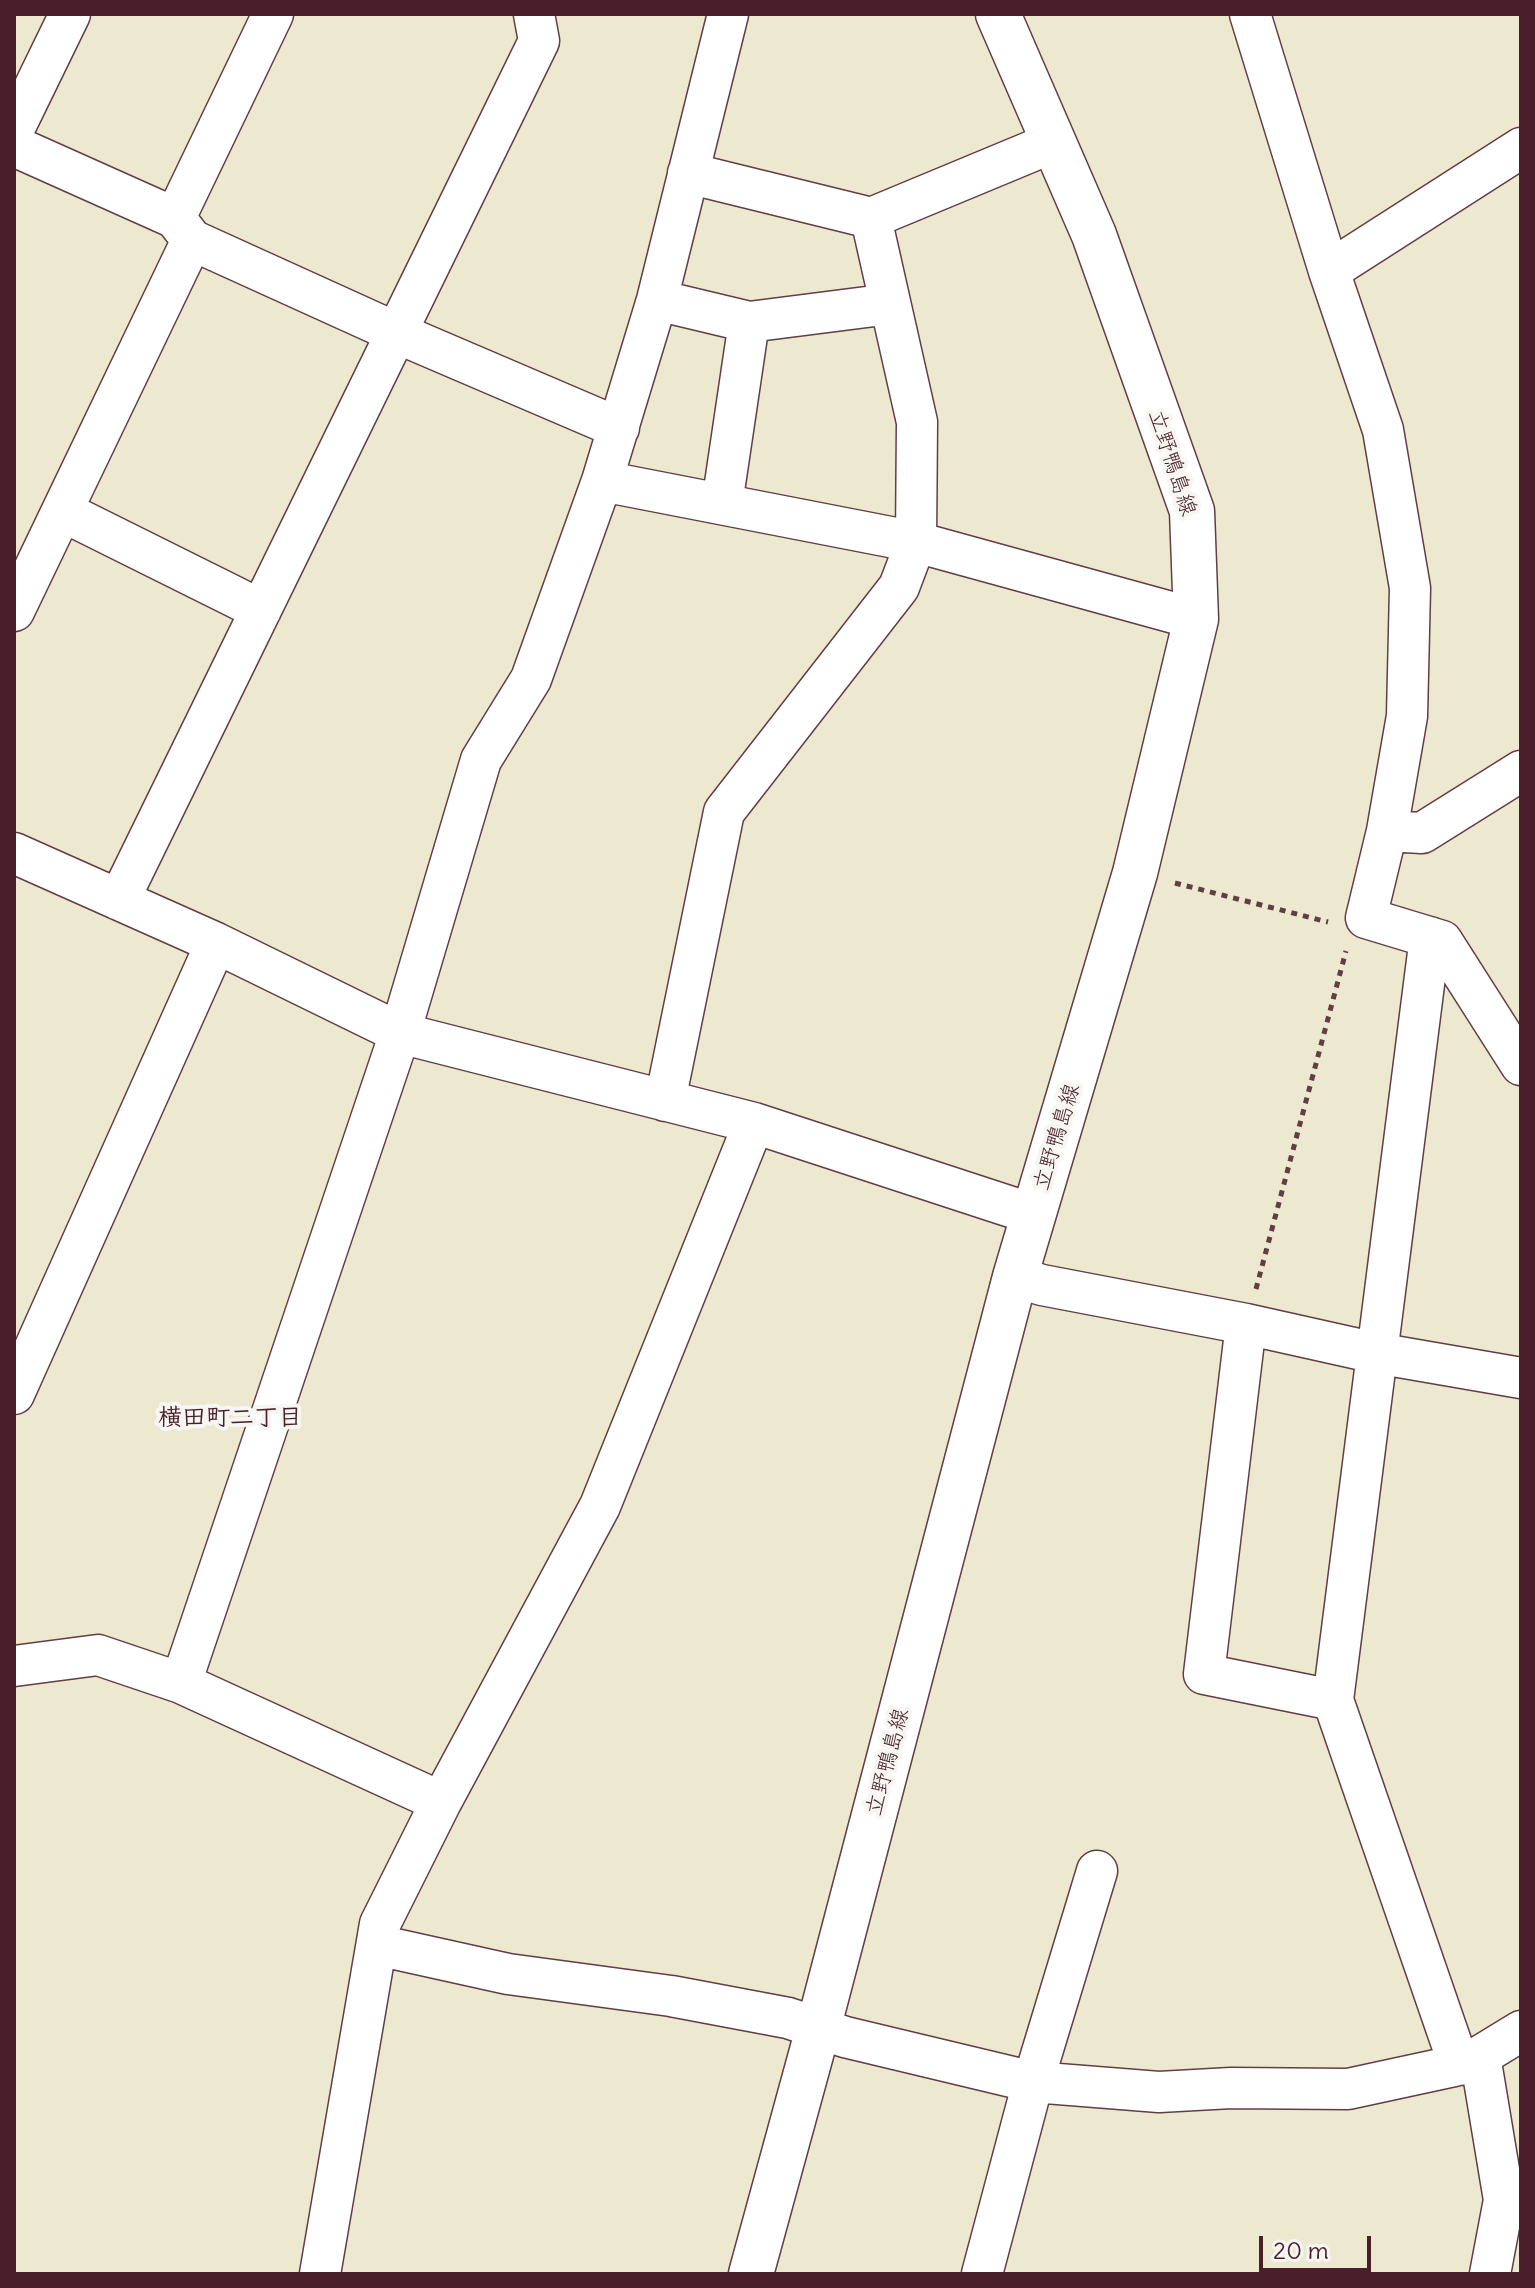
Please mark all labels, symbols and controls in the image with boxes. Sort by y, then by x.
street label: 立野鴨島線 [1142,407,1202,519]
street label: 立野鴨島線 [1028,1081,1086,1193]
district label: 横田町二丁目 [158,1404,302,1432]
street label: 立野鴨島線 [861,1705,915,1819]
scale bar [1263,2220,1375,2270]
text: 20 m [1273,2235,1329,2265]

